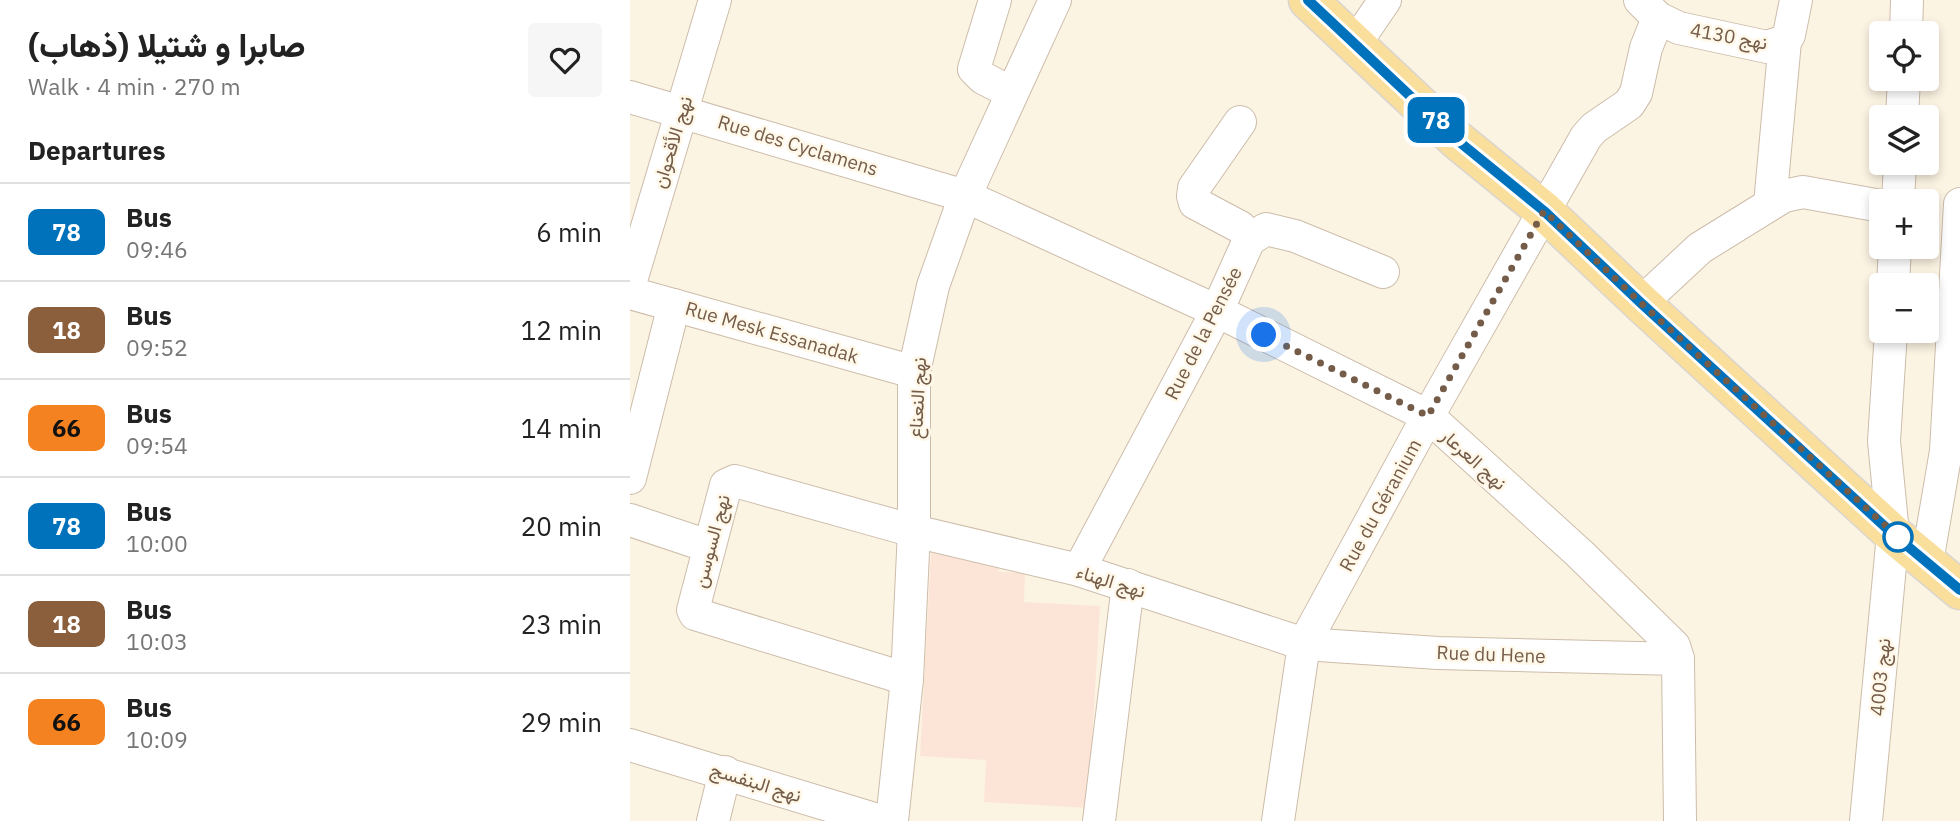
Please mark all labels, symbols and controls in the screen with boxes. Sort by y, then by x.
street label: نهج 4130 [1688,17,1770,57]
map controls [1869,21,1939,343]
button: locate [1869,21,1939,91]
text: صابرا و شتيلا (ذهاب) [28,23,305,66]
button: heart [528,23,602,97]
text: Walk · 4 min · 270 m [28,71,241,101]
street label: نهج الأقحوان [647,93,699,192]
line badge: 78 [1404,97,1468,143]
text: 78 [1422,104,1450,136]
button: layers [1869,105,1939,175]
street label: Rue des Cyclamens [715,109,881,181]
text: Departures [28,133,166,167]
button: + [1869,189,1939,259]
text: Bus [126,200,172,234]
text: 6 min [536,215,602,249]
text: 78 [52,216,81,248]
text: 09:46 [126,234,188,264]
street label: Rue de la Pensée [1159,262,1247,404]
button: − [1869,273,1939,343]
street label: Rue Mesk Essanadak [683,296,861,368]
text: Bus [126,298,172,332]
text: 12 min [521,313,602,347]
text: 18 [52,314,81,346]
your location [1246,317,1281,352]
text: 09:52 [126,332,188,362]
street label: نهج النعناع [903,356,933,440]
text: Bus [126,396,172,430]
text: 14 min [521,411,602,445]
text: 66 [52,412,81,444]
street label: نهج العرعار [1434,423,1512,496]
text: 09:54 [126,430,188,460]
street label: Rue du Géranium [1334,435,1426,575]
street label: نهج السوسن [687,492,737,591]
text: Bus [126,494,172,528]
text: 20 min [521,509,602,543]
text: 78 [52,510,81,542]
unlabelled marker [1883,522,1913,552]
text: 10:00 [126,528,188,558]
street label: نهج الهناء [1073,559,1148,605]
text: Bus [126,592,172,626]
text: 23 min [521,607,602,641]
text: 18 [52,608,81,640]
text: 10:03 [126,626,188,656]
street label: نهج 4003 [1865,637,1897,717]
street label: Rue du Hene [1436,640,1546,668]
text: Bus [126,690,172,724]
text: 29 min [521,705,602,739]
text: 66 [52,706,81,738]
text: 10:09 [126,724,188,754]
street label: نهج البنفسج [707,757,804,809]

